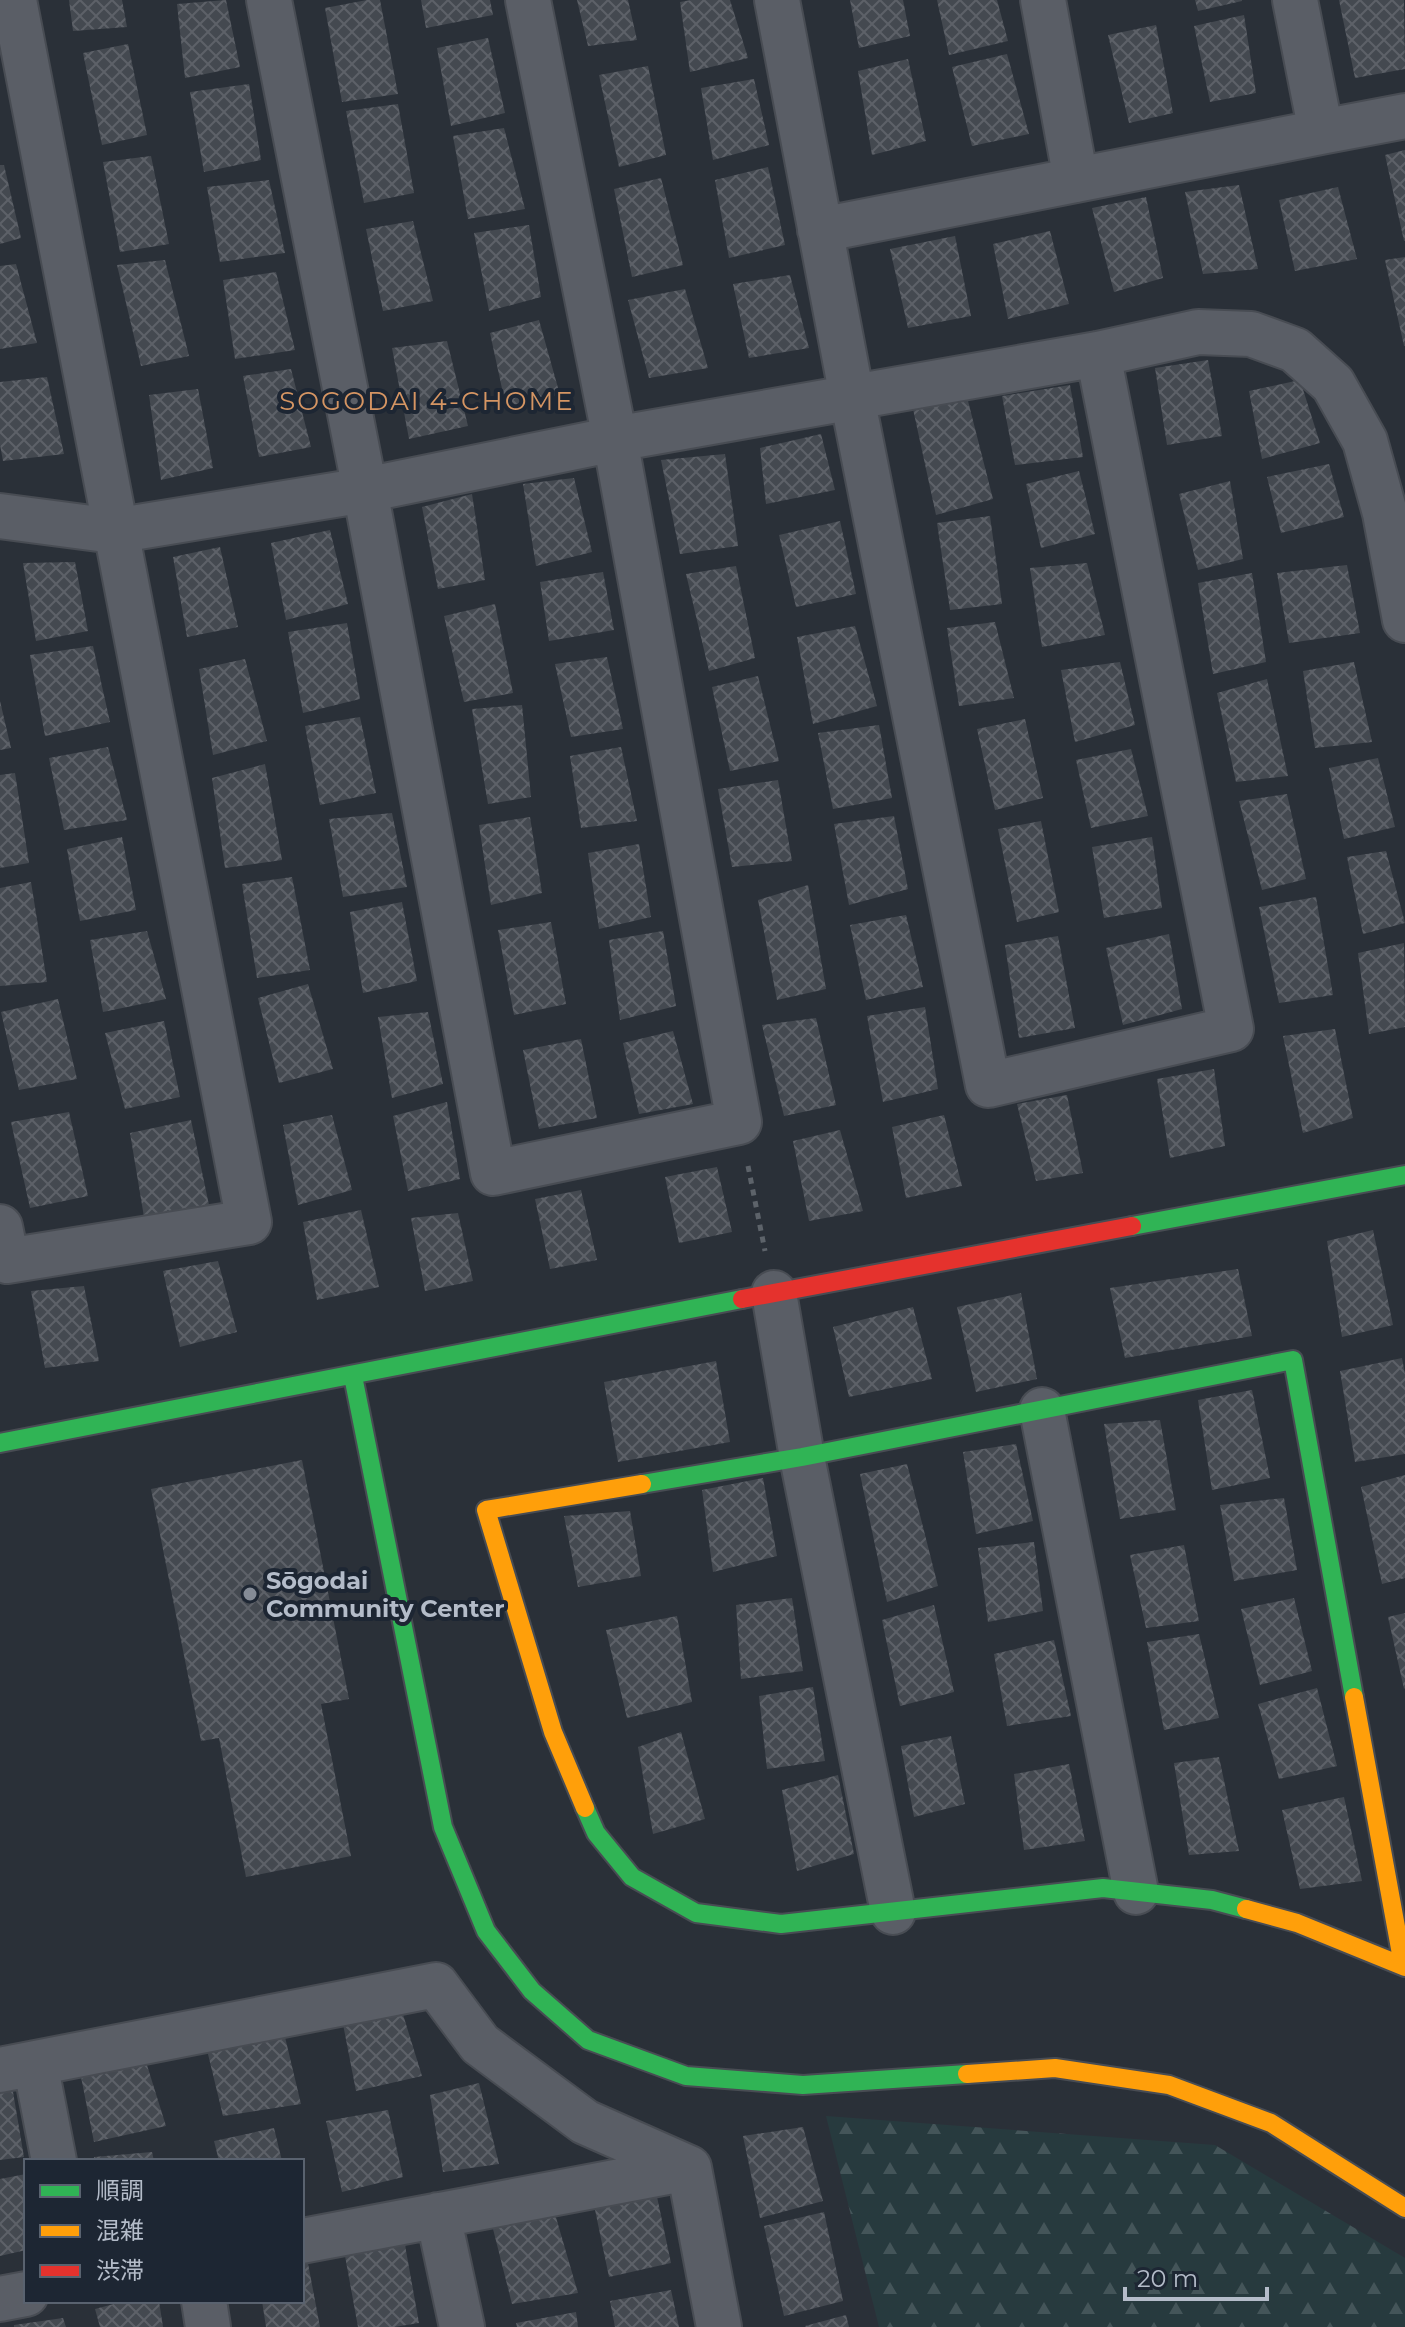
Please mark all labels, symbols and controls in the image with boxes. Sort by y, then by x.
district label: SOGODAI 4-CHOME [279,385,575,417]
place label: Sōgodai Community Center [266,1566,504,1623]
marker: Sōgodai Community Center [241,1585,259,1603]
legend [24,2159,304,2303]
text: 順調 [96,2176,144,2205]
text: 混雑 [96,2216,144,2245]
scale bar [1125,2251,1267,2301]
text: 渋滞 [96,2256,144,2285]
text: 20 m [1137,2264,1198,2293]

